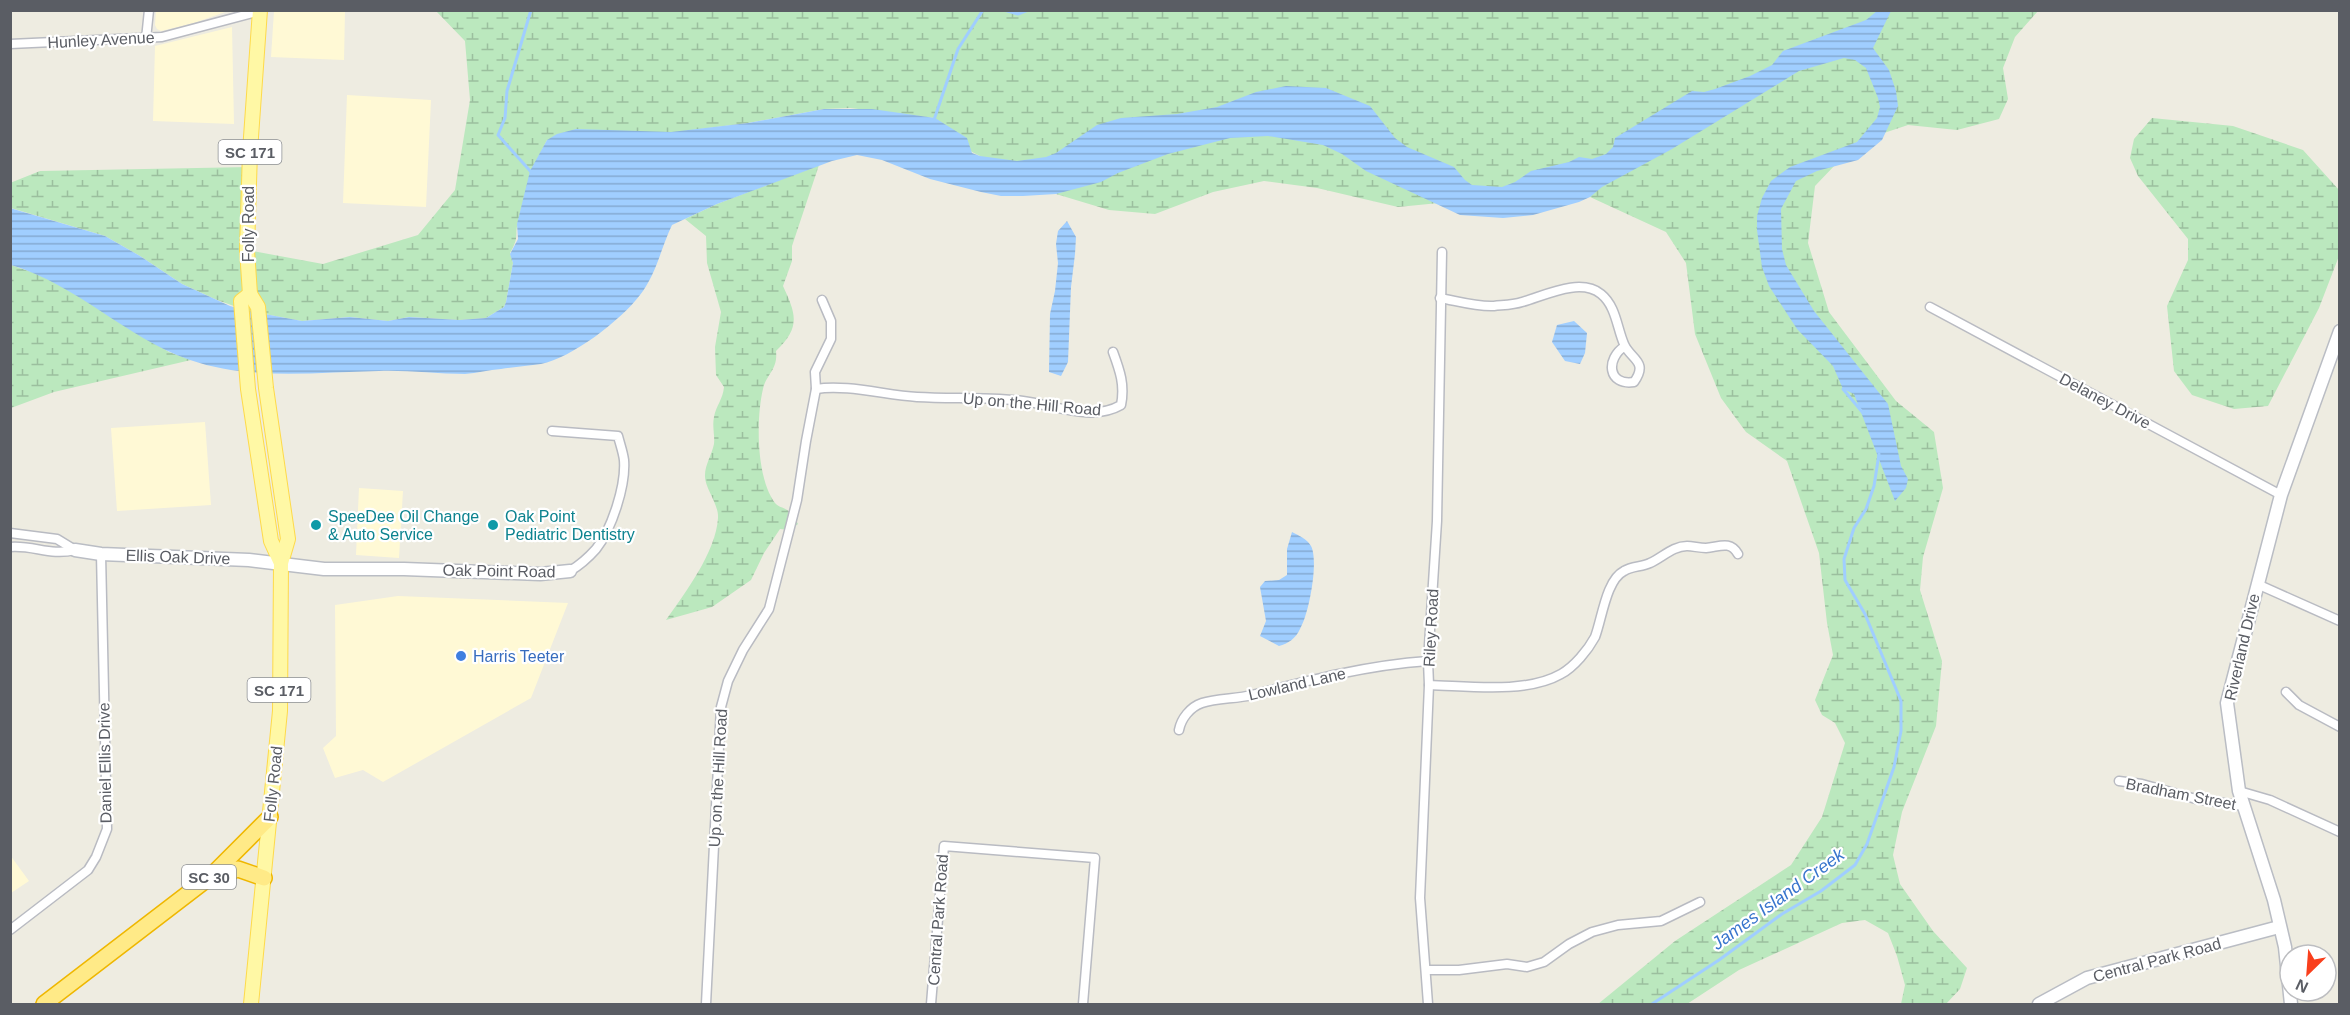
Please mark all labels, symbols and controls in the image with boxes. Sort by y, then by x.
street label: Hunley Avenue [47,29,155,51]
road number: SC 171 [218,140,282,164]
street label: Folly Road [240,186,257,262]
street label: Delaney Drive [2057,370,2153,432]
street label: Up on the Hill Road [962,389,1102,419]
place label: SpeeDee Oil Change & Auto Service [328,508,479,543]
place label: Oak Point Pediatric Dentistry [505,508,635,543]
marker: SpeeDee Oil Change & Auto Service [309,518,323,532]
marker: Oak Point Pediatric Dentistry [486,518,500,532]
street label: Ellis Oak Drive [125,547,231,567]
street label: Oak Point Road [442,562,556,580]
street label: Riley Road [1420,588,1442,668]
street label: Riverland Drive [2221,592,2263,702]
place label: Harris Teeter [473,648,565,665]
marker: Harris Teeter [454,649,468,663]
street label: Lowland Lane [1247,664,1348,703]
road number: SC 171 [248,678,310,702]
street label: Daniel Ellis Drive [95,702,115,824]
street label: Up on the Hill Road [706,708,730,848]
street label: Folly Road [261,745,285,823]
street label: Bradham Street [2124,775,2238,813]
water label: James Island Creek [1707,844,1849,954]
street label: Central Park Road [925,854,951,986]
road number: SC 30 [182,865,236,889]
street label: Central Park Road [2091,935,2223,985]
north arrow [2278,943,2338,1003]
text: N [2293,976,2311,996]

